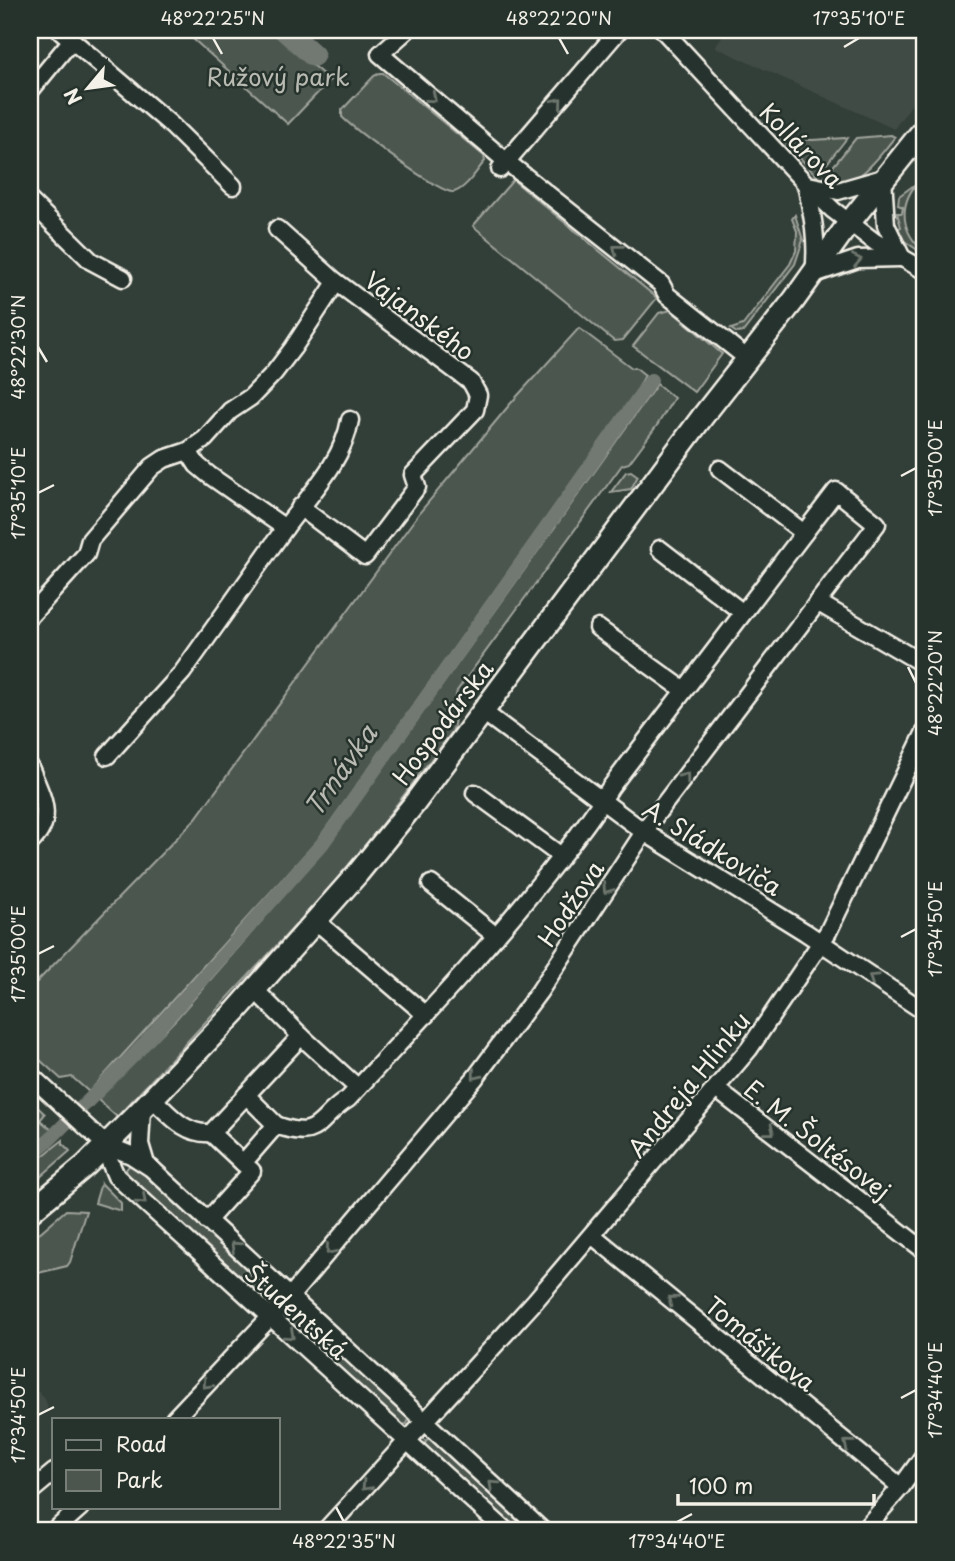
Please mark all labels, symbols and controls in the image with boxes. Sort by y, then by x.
text: 48°22'25"N [161,4,265,31]
text: 48°22'20"N [506,4,612,31]
text: 17°35'10"E [813,4,905,31]
north arrow [52,52,122,122]
park label: Ružový park [207,58,350,94]
text: N [56,83,88,110]
one-way arrow [424,90,437,102]
street label: Kollárova [752,94,852,196]
one-way arrow [550,97,562,110]
one-way arrow [612,245,625,257]
one-way arrow [851,253,863,268]
street label: Vajanského [357,262,483,368]
text: 48°22'30"N [4,294,31,400]
text: 17°35'00"E [921,419,948,517]
text: 17°35'10"E [4,447,31,539]
text: 48°22'20"N [921,630,948,736]
street label: Hospodárska [383,652,501,792]
water label: Trnávka [294,716,386,824]
one-way arrow [676,772,689,785]
street label: A. Sládkoviča [637,790,790,904]
street label: Hodžova [528,852,612,954]
one-way arrow [602,881,615,894]
text: 17°34'50"E [921,881,948,977]
text: 17°35'00"E [4,905,31,1003]
one-way arrow [868,974,881,986]
street label: Andreja Hlinku [618,1003,758,1165]
one-way arrow [472,1068,485,1080]
street label: E. M. Šoltésovej [737,1070,899,1208]
one-way arrow [762,1123,775,1136]
one-way arrow [134,1192,147,1204]
one-way arrow [326,1241,338,1254]
one-way arrow [230,1242,243,1255]
street label: Študentská [237,1255,357,1367]
street label: Tomášikova [698,1287,825,1399]
one-way arrow [667,1296,679,1309]
one-way arrow [281,1327,294,1339]
text: 17°34'40"E [921,1342,948,1438]
text: 17°34'50"E [4,1367,31,1463]
one-way arrow [202,1376,215,1389]
legend [52,1418,280,1508]
text: Road [116,1427,167,1459]
one-way arrow [844,1440,857,1452]
text: Park [116,1463,163,1495]
scale bar [678,1463,874,1507]
text: 100 m [689,1469,753,1501]
one-way arrow [362,1478,374,1491]
one-way arrow [488,1481,501,1494]
text: 48°22'35"N [292,1527,396,1554]
text: 17°34'40"E [629,1527,725,1554]

